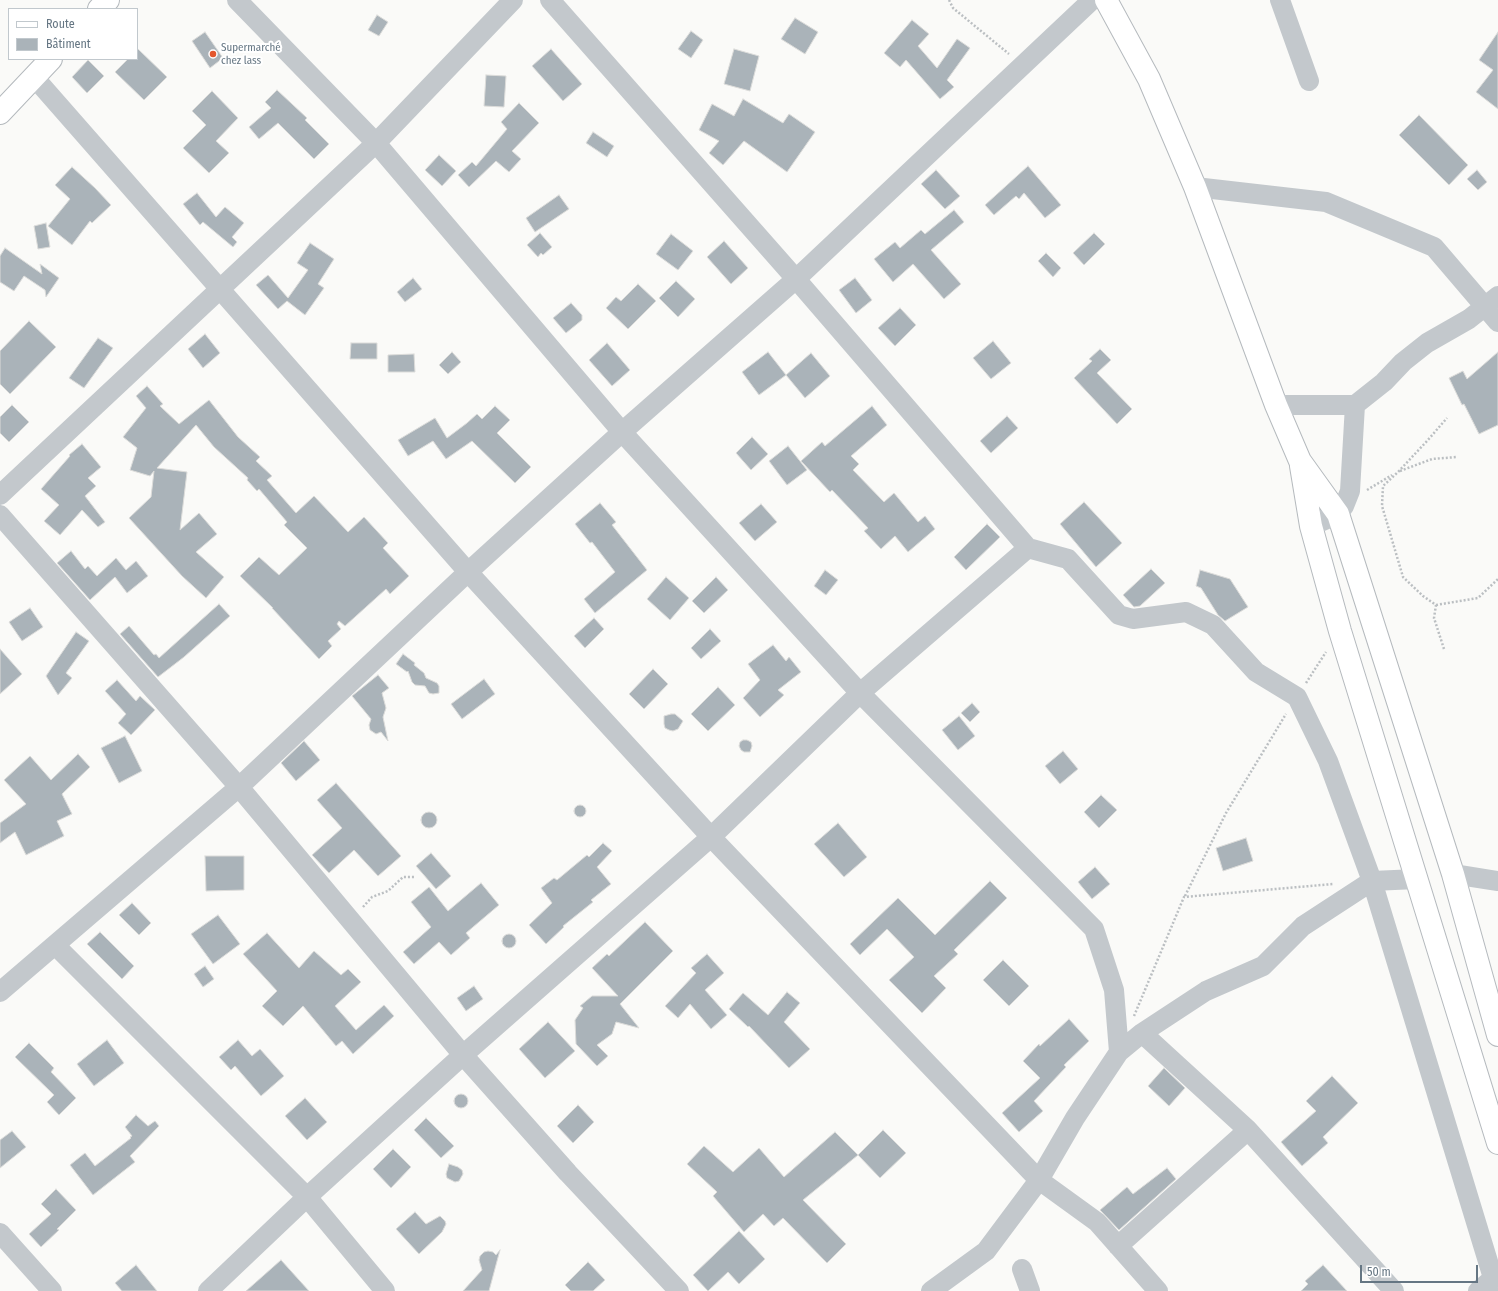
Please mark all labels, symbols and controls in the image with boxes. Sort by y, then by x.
legend [8,8,138,60]
text: Route [46,17,75,31]
text: Bâtiment [46,37,91,51]
place label: Supermarché chez lass [221,41,281,67]
marker: Supermarché chez lass [208,49,218,59]
scale bar [1362,1257,1480,1283]
text: 50 m [1367,1265,1391,1279]

